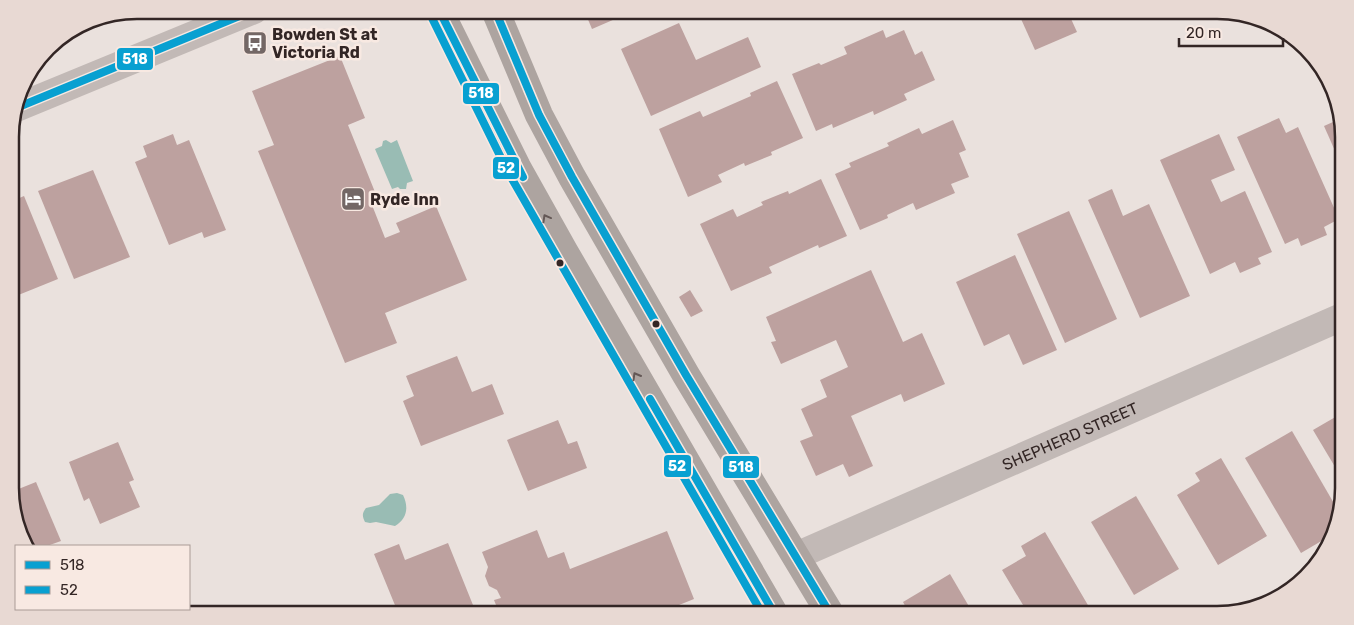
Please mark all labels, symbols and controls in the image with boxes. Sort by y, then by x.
scale bar [1179,15,1283,47]
text: 20 m [1186,24,1221,42]
place label: Bowden St at Victoria Rd [272,25,378,62]
bus stop icon: Bowden St at Victoria Rd [242,30,268,56]
line badge: 518 [116,47,154,71]
text: 518 [122,51,148,68]
line badge: 518 [462,82,500,105]
text: 518 [468,85,494,102]
line badge: 52 [492,156,520,180]
text: 52 [497,160,515,177]
hotel icon: Ryde Inn [340,186,366,212]
place label: Ryde Inn [370,190,439,209]
one-way arrow [542,215,552,224]
unlabelled marker [555,258,565,268]
unlabelled marker [651,319,661,329]
one-way arrow [633,372,643,381]
street label: SHEPHERD STREET [999,398,1141,474]
line badge: 52 [663,454,692,478]
line badge: 518 [722,455,760,479]
text: 52 [668,458,686,475]
text: 518 [728,459,754,476]
legend [15,545,190,610]
text: 518 [60,556,85,574]
text: 52 [60,581,78,599]

